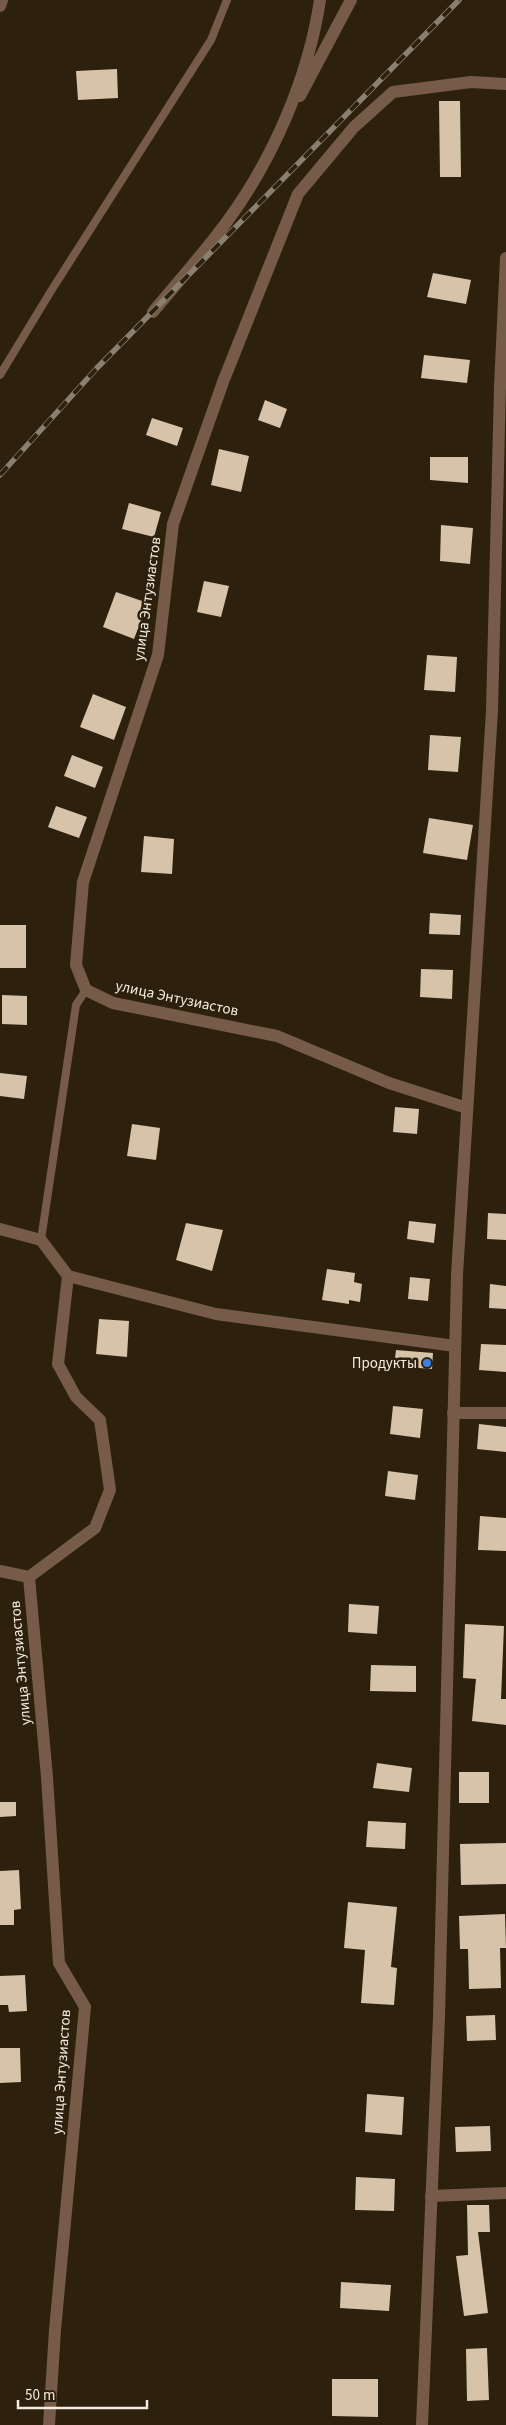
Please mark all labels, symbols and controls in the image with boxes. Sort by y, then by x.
street label: улица Энтузиастов [128,535,167,662]
street label: улица Энтузиастов [114,975,241,1022]
place label: Продукты [352,1353,417,1374]
marker: Продукты [421,1357,433,1369]
street label: улица Энтузиастов [5,1599,36,1726]
street label: улица Энтузиастов [47,2009,76,2135]
scale bar [18,2378,146,2410]
text: 50 m [25,2385,55,2406]

